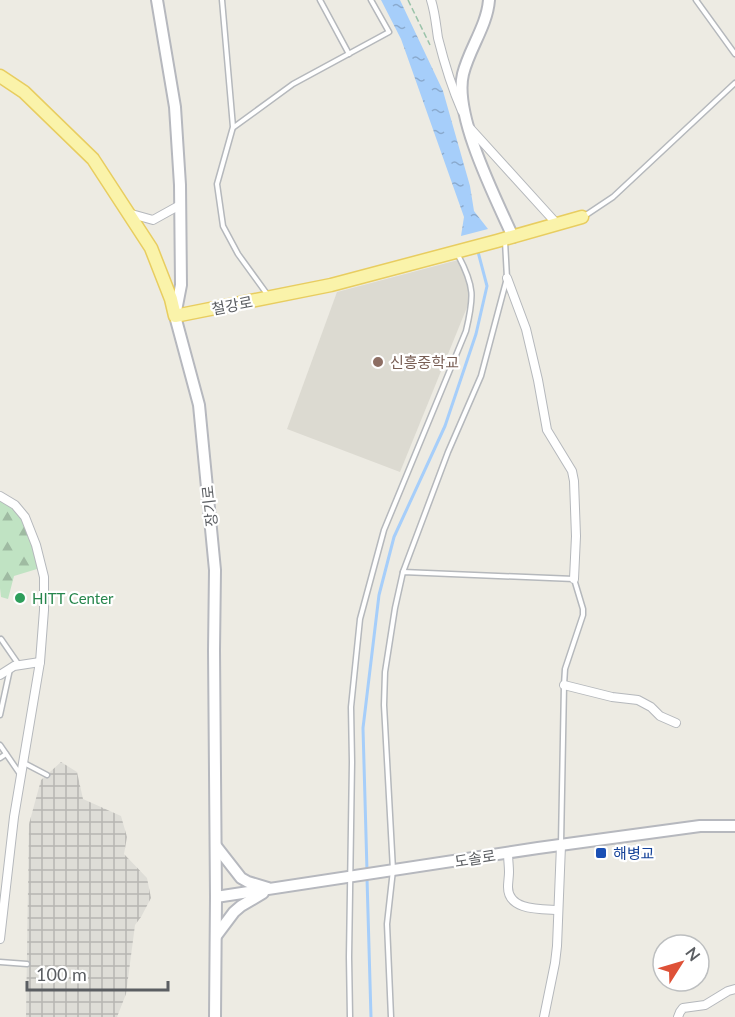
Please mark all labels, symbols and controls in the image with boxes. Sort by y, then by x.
street label: 철강로 [210,292,254,318]
place label: 신흥중학교 [390,353,459,371]
marker: 신흥중학교 [371,355,385,369]
street label: 장기로 [198,484,220,528]
place label: HITT Center [32,589,114,607]
marker: HITT Center [13,591,27,605]
place label: 해병교 [613,844,654,862]
street label: 도솔로 [453,846,497,870]
marker: 해병교 [594,846,608,860]
north arrow [651,933,711,993]
text: N [682,943,705,964]
scale bar [27,954,168,992]
text: 100 m [36,963,87,985]

